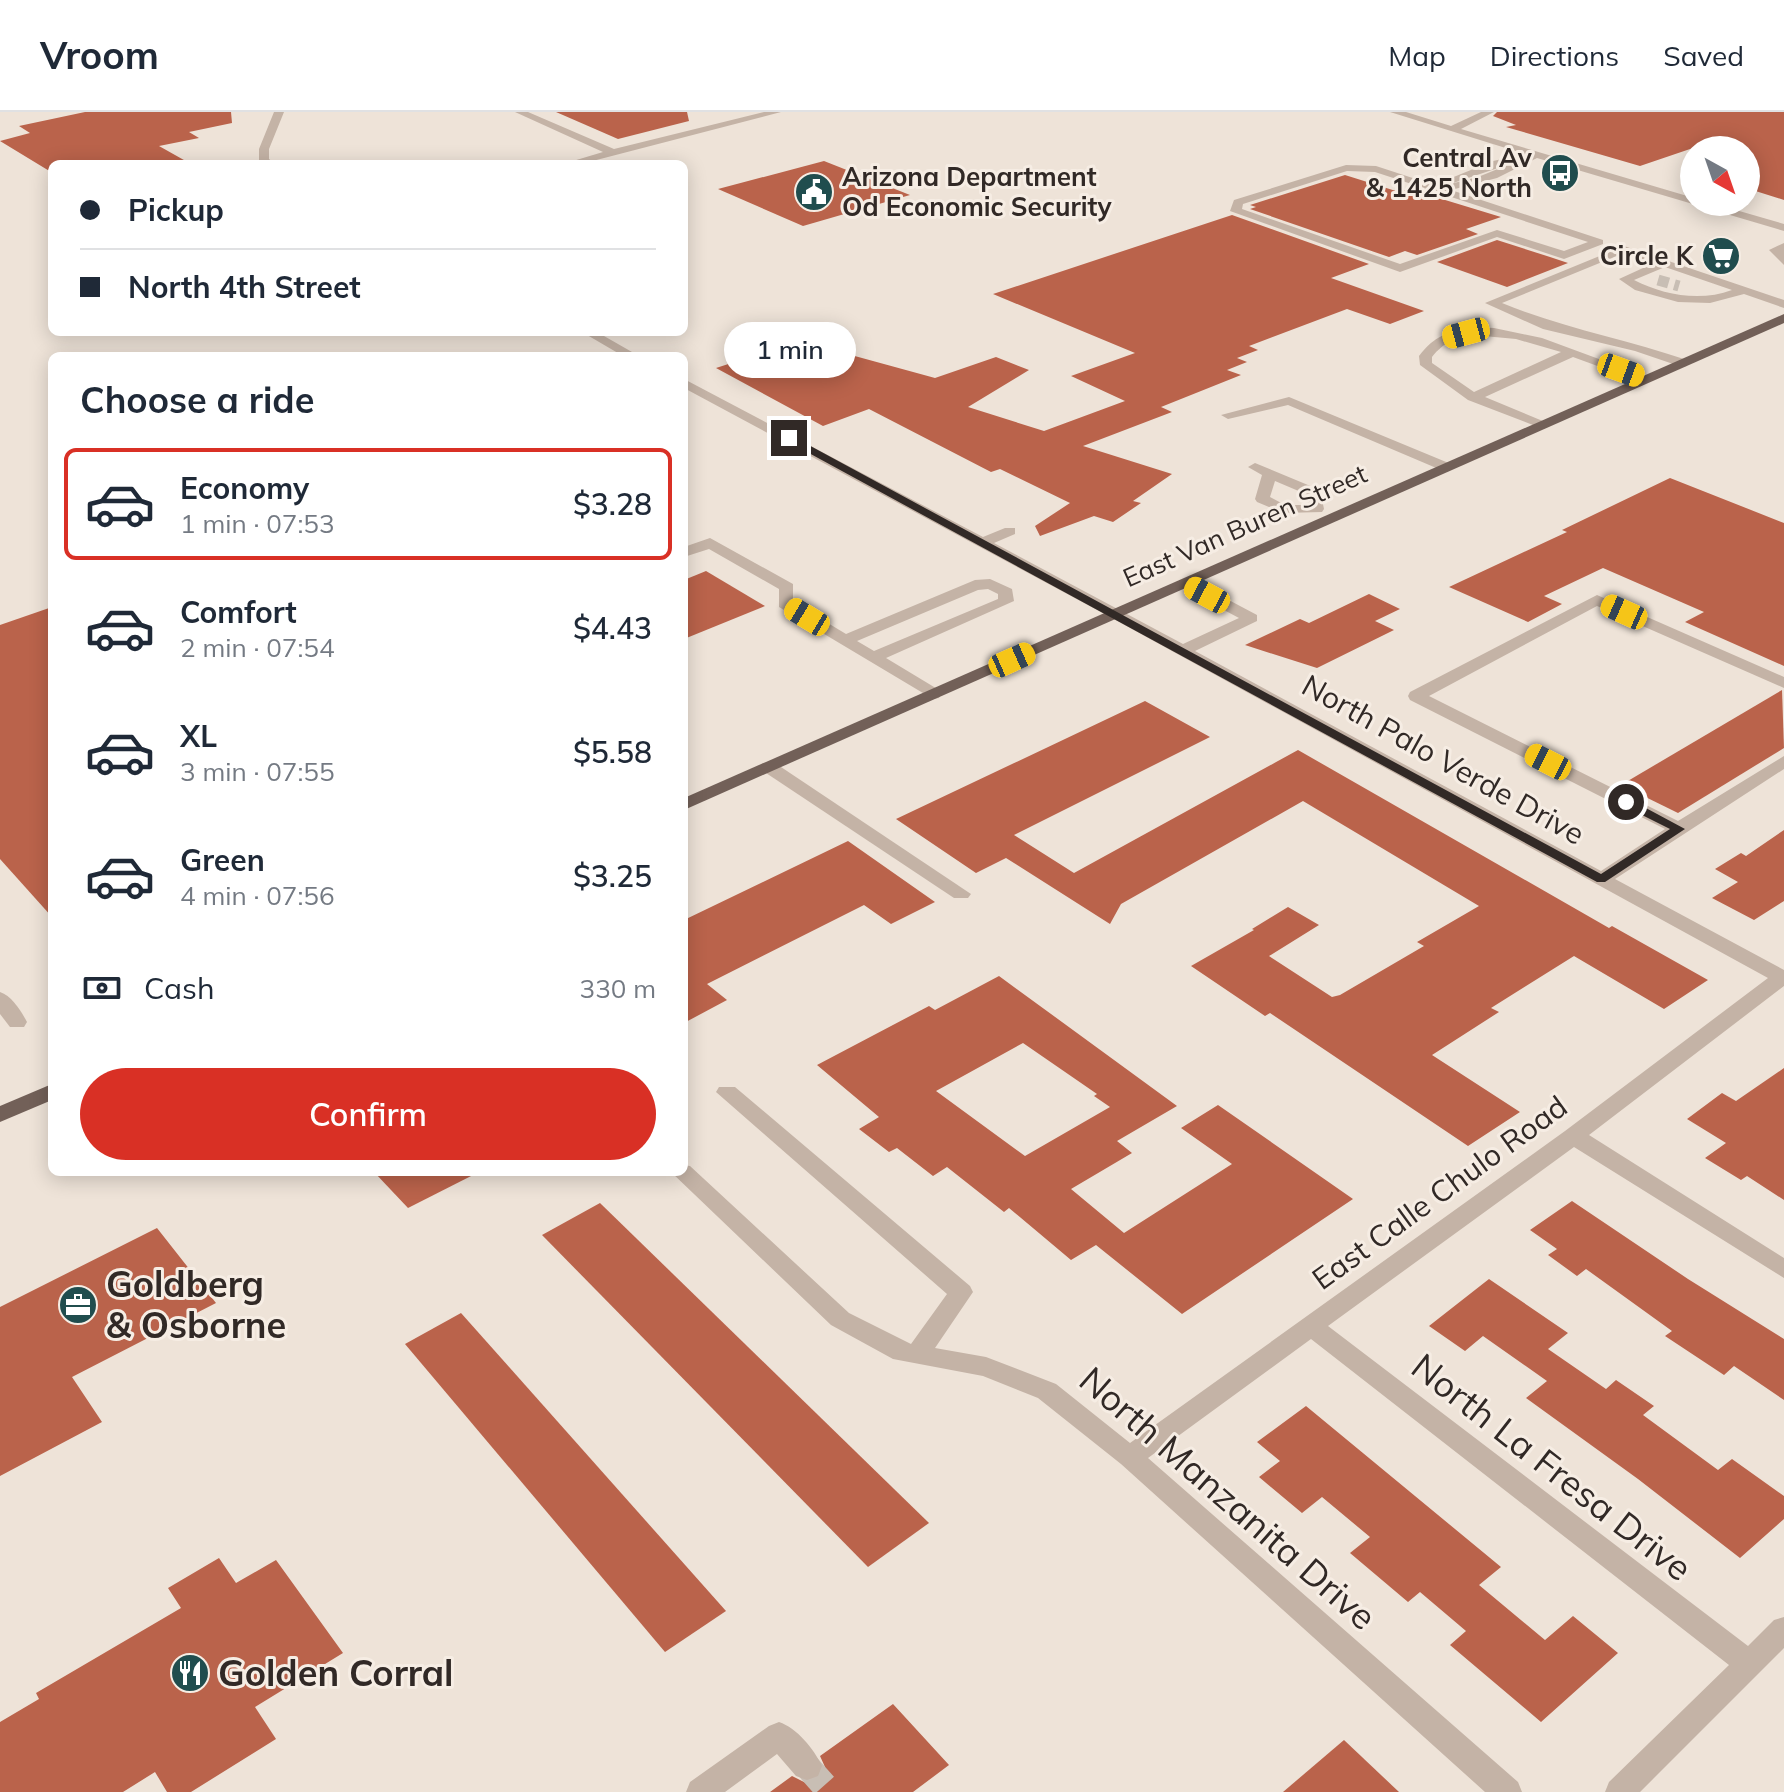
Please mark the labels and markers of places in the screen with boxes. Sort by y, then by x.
place label: Central Av & 1425 North [1366,141,1533,204]
bus stop icon: Central Av & 1425 North [1539,152,1581,194]
place label: Arizona Department Od Economic Security [842,160,1112,223]
public building icon: Arizona Department Od Economic Security [793,171,835,213]
supermarket icon: Circle K [1700,235,1742,277]
place label: Circle K [1600,239,1695,272]
place label: Goldberg & Osborne [106,1261,286,1347]
office icon: Goldberg & Osborne [57,1284,99,1326]
place label: Golden Corral [218,1650,454,1695]
restaurant icon: Golden Corral [169,1652,211,1694]

